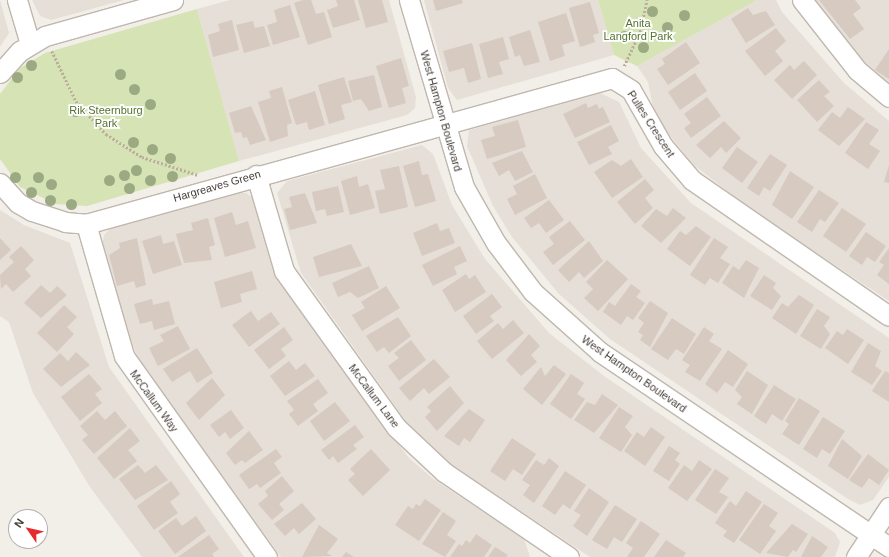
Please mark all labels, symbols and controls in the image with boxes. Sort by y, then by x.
park label: Anita Langford Park [603,17,673,43]
street label: West Hampton Boulevard [417,49,465,173]
street label: Pulles Crescent [624,88,678,160]
park label: Rik Steernburg Park [69,104,143,130]
street label: Hargreaves Green [172,167,262,205]
street label: West Hampton Boulevard [579,333,689,415]
street label: McCallum Lane [346,362,402,430]
street label: McCallum Way [127,367,181,435]
north arrow [8,509,48,549]
text: N [12,516,26,530]

